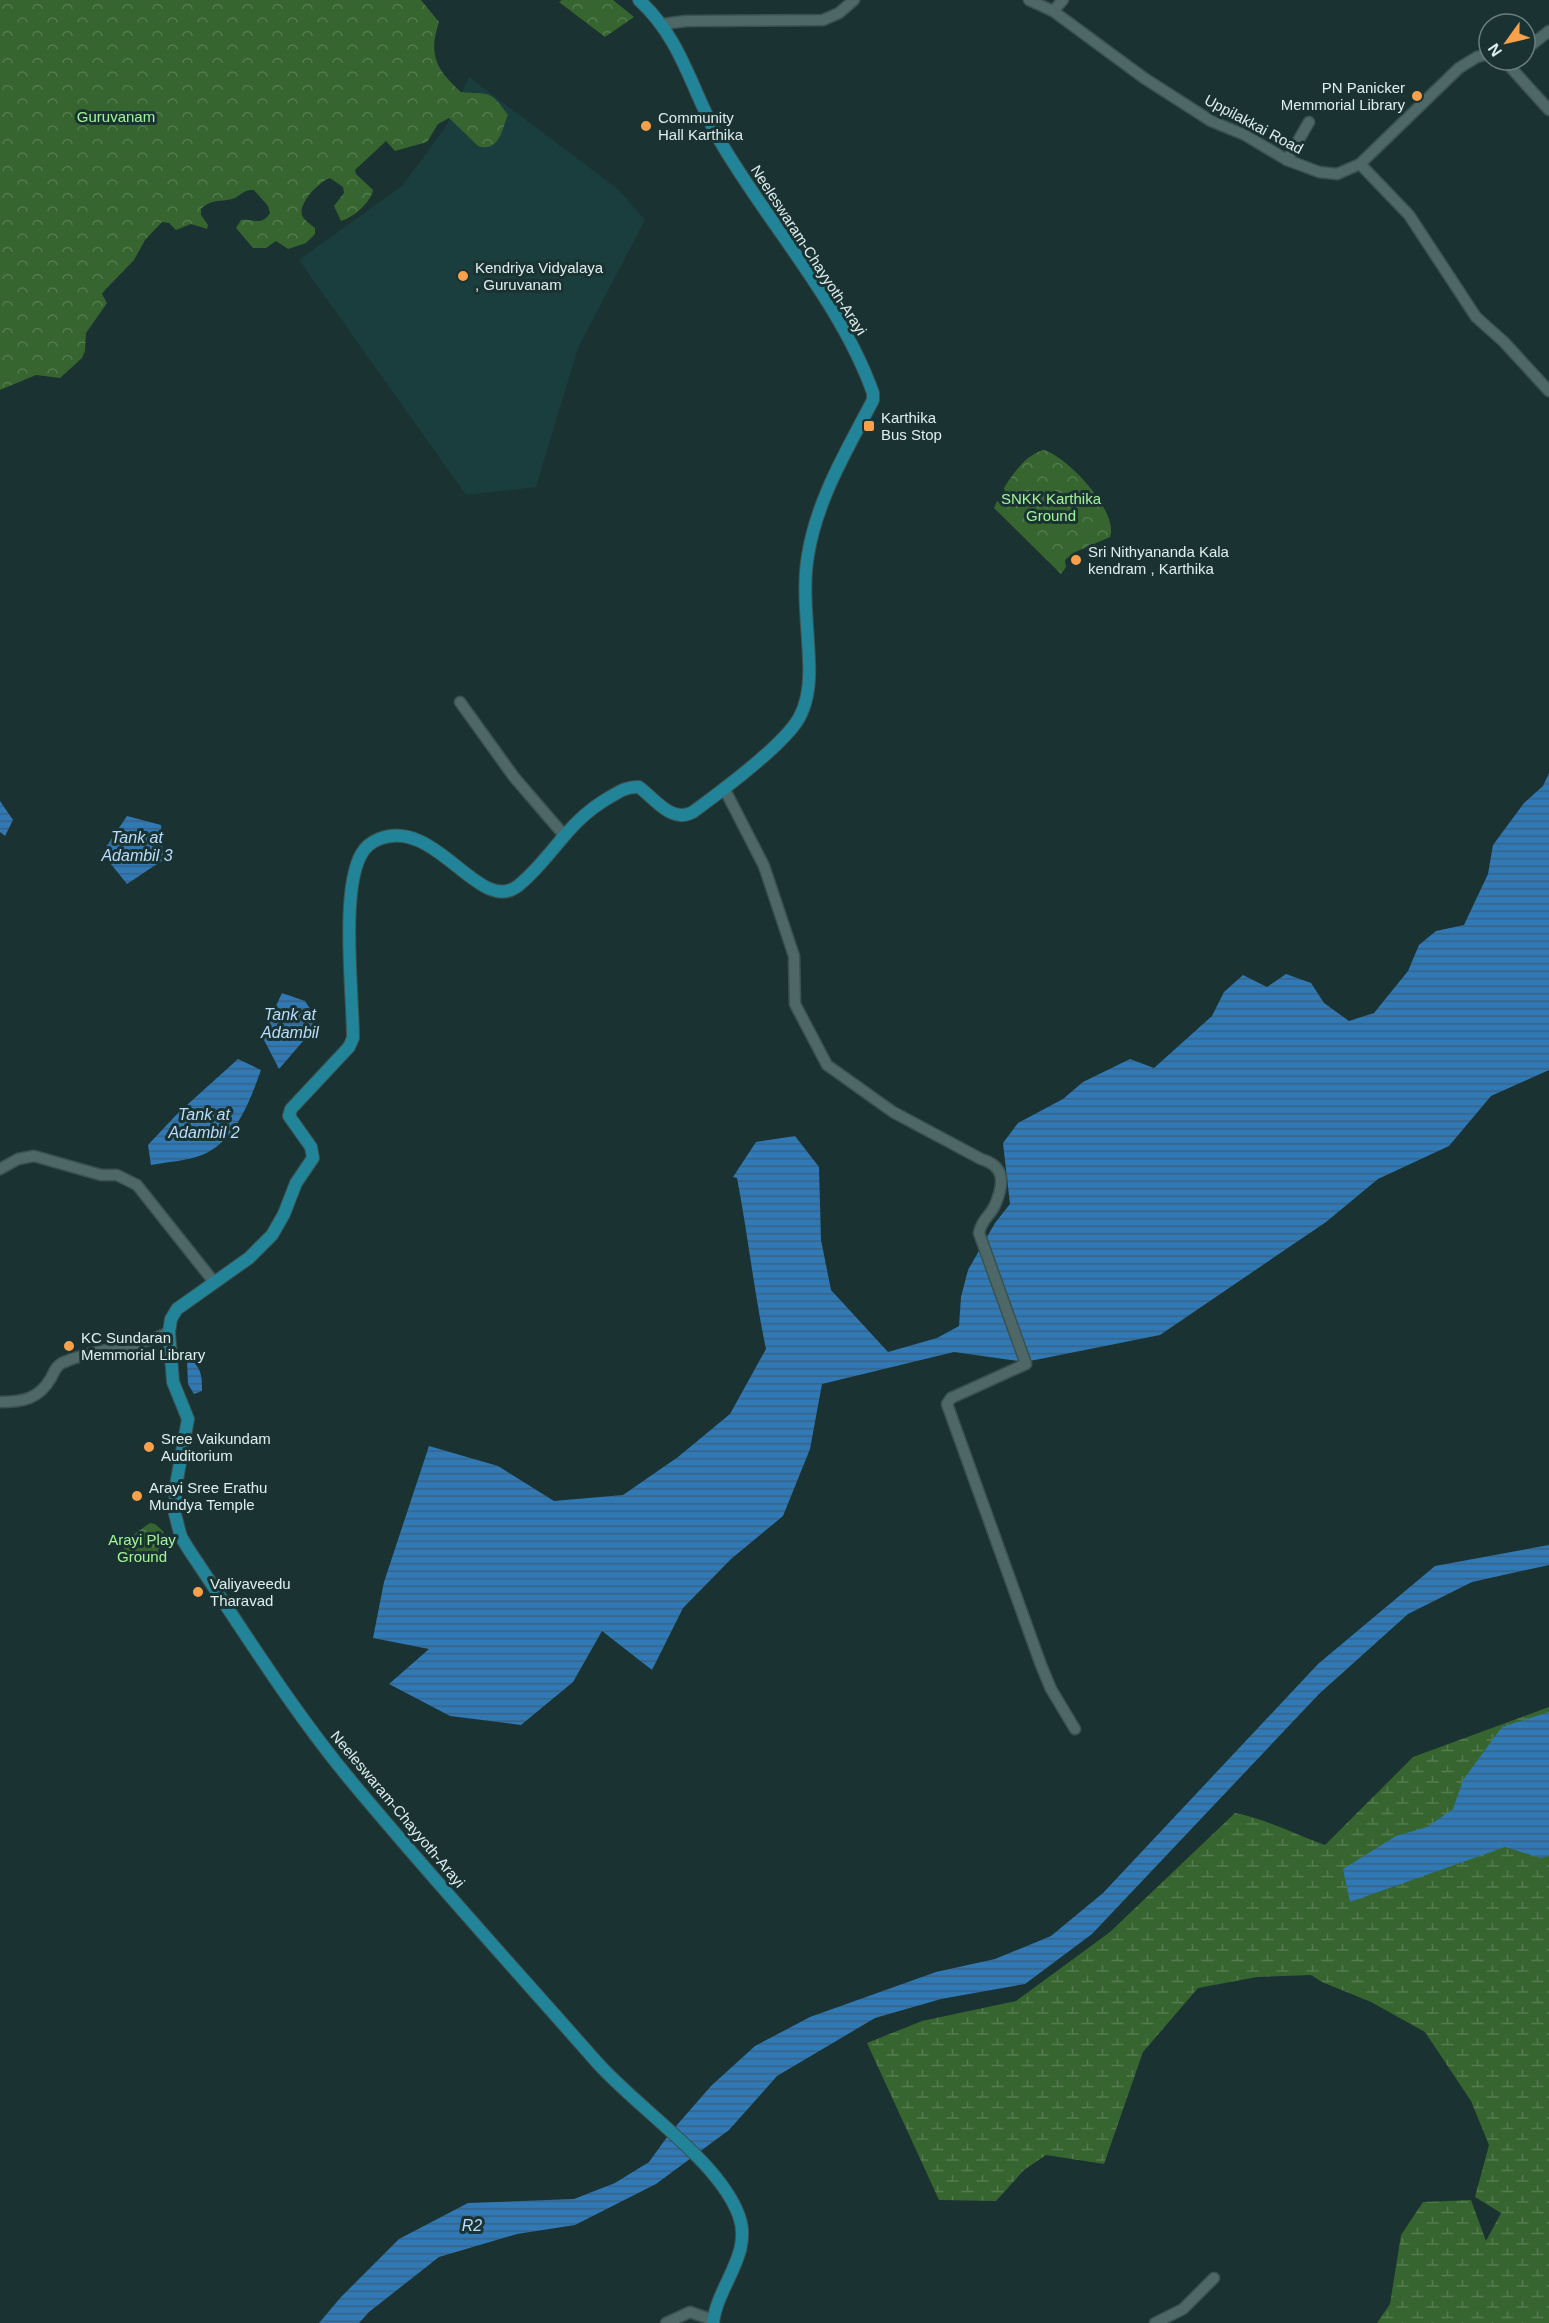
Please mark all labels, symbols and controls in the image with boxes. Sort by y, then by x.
north arrow [1477,12,1537,72]
text: N [1485,41,1505,60]
place label: PN Panicker Memmorial Library [1281,79,1405,113]
marker: PN Panicker Memmorial Library [1410,89,1424,103]
street label: Uppilakkai Road [1202,91,1306,157]
park label: Guruvanam [77,108,155,125]
place label: Community Hall Karthika [658,109,744,143]
marker: Community Hall Karthika [639,119,653,133]
street label: Neeleswaram-Chayyoth-Arayi [748,162,870,338]
place label: Kendriya Vidyalaya , Guruvanam [475,259,604,293]
marker: Kendriya Vidyalaya , Guruvanam [456,269,470,283]
place label: Karthika Bus Stop [881,409,942,443]
marker: Karthika Bus Stop [862,419,876,433]
park label: SNKK Karthika Ground [1001,490,1102,524]
place label: Sri Nithyananda Kala kendram , Karthika [1088,543,1230,577]
marker: Sri Nithyananda Kala kendram , Karthika [1069,553,1083,567]
water label: Tank at Adambil 3 [100,829,173,864]
water label: Tank at Adambil [260,1006,319,1041]
water label: Tank at Adambil 2 [167,1106,240,1141]
place label: KC Sundaran Memmorial Library [81,1329,206,1363]
marker: KC Sundaran Memmorial Library [62,1339,76,1353]
place label: Sree Vaikundam Auditorium [161,1430,271,1464]
marker: Sree Vaikundam Auditorium [142,1440,156,1454]
place label: Arayi Sree Erathu Mundya Temple [149,1479,267,1513]
marker: Arayi Sree Erathu Mundya Temple [130,1489,144,1503]
park label: Arayi Play Ground [108,1531,176,1565]
place label: Valiyaveedu Tharavad [210,1575,291,1609]
marker: Valiyaveedu Tharavad [191,1585,205,1599]
street label: Neeleswaram-Chayyoth-Arayi [327,1727,469,1891]
water label: R2 [462,2217,482,2234]

